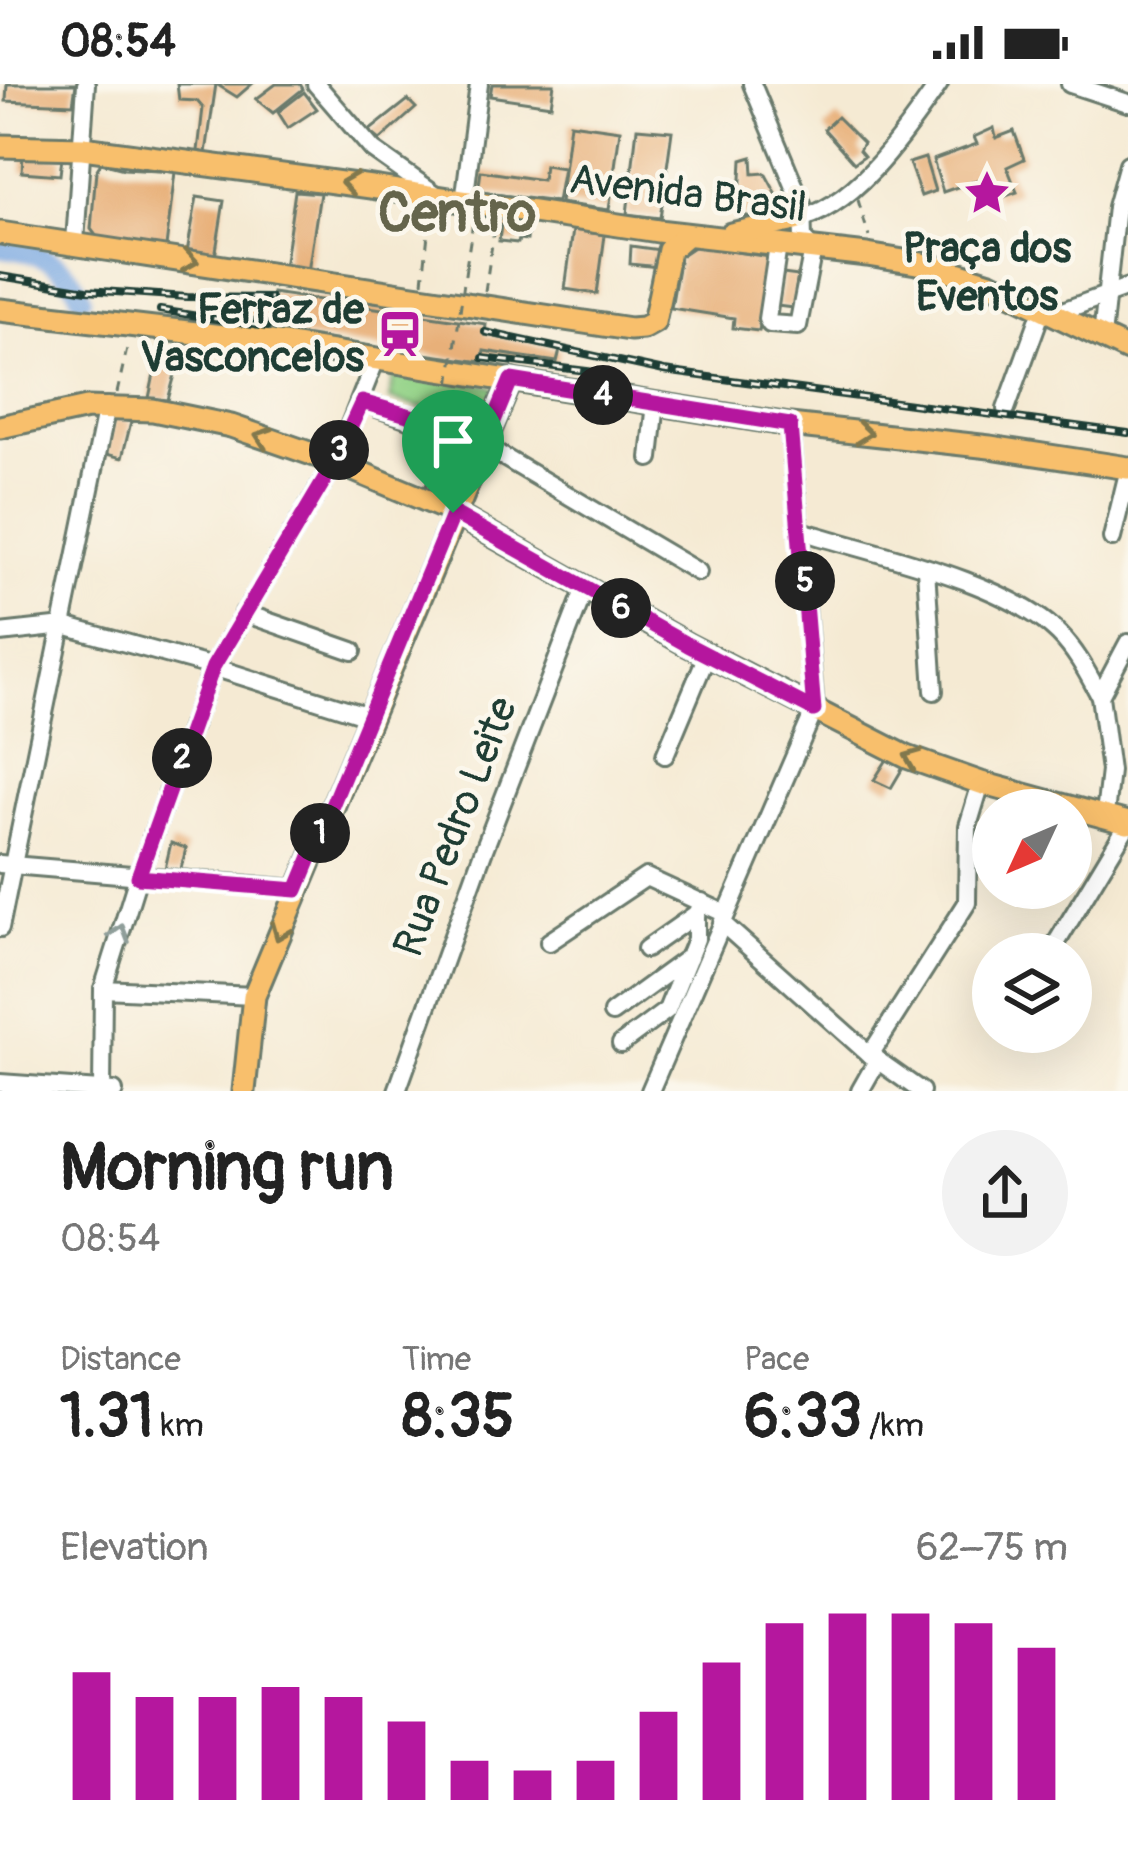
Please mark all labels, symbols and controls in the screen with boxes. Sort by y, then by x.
text: 08:54 [60,14,176,70]
street label: Avenida Brasil [566,154,810,234]
place icon: Praça dos Eventos [962,168,1012,218]
one-way arrow [339,171,358,197]
district label: Centro [378,180,536,248]
place label: Praça dos Eventos [903,223,1071,323]
one-way arrow [181,247,200,273]
place label: Ferraz de Vasconcelos [140,284,365,384]
station icon: Ferraz de Vasconcelos [375,309,425,359]
pin: 4 [573,365,633,425]
text: 4 [593,374,613,415]
pin [402,390,504,513]
icon: arrive [420,408,486,474]
pin: 3 [309,420,369,480]
one-way arrow [854,420,874,446]
one-way arrow [253,427,274,452]
text: 3 [330,429,348,470]
pin: 5 [775,551,835,611]
text: 5 [796,560,814,601]
pin: 6 [591,578,651,638]
text: 6 [611,587,631,628]
street label: Rua Pedro Leite [383,690,529,964]
pin: 2 [152,728,212,788]
text: 2 [173,737,191,778]
one-way arrow [903,748,924,772]
north arrow [972,789,1092,909]
map controls [972,789,1092,1053]
pin: 1 [290,803,350,863]
text: 1 [314,812,326,853]
one-way arrow [270,920,294,941]
one-way arrow [105,923,130,944]
button: layers [972,933,1092,1053]
text: Morning run [60,1127,394,1210]
button: share [942,1130,1068,1256]
text: 08:54 [60,1214,160,1263]
text: Distance [60,1339,181,1380]
text: Time [402,1339,471,1380]
text: Pace [744,1339,809,1380]
text: 1.31 [60,1380,154,1455]
text: 8:35 [402,1380,514,1455]
text: 6:33 [744,1380,862,1455]
text: km [154,1405,204,1446]
text: /km [862,1405,924,1446]
text: Elevation [60,1523,209,1572]
text: 62–75 m [916,1523,1068,1572]

